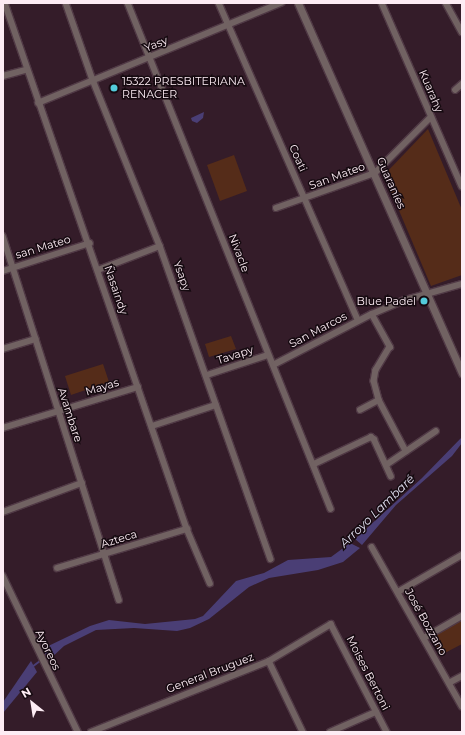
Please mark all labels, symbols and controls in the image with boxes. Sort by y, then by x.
street label: Yasy [142,33,170,55]
street label: Kuarahy [416,68,446,114]
place label: 15322 PRESBITERIANA RENACER [122,75,245,101]
marker: 15322 PRESBITERIANA RENACER [109,83,119,93]
street label: Coati [286,142,310,174]
street label: Guaraníes [374,155,408,211]
street label: San Mateo [307,160,367,192]
street label: san Mateo [14,232,72,262]
street label: Nivacle [226,232,252,274]
street label: Ysapy [170,259,194,293]
street label: Ñasaindy [101,264,131,316]
place label: Blue Padel [357,294,416,308]
marker: Blue Padel [419,296,429,306]
street label: San Marcos [287,309,349,351]
street label: Tavapy [215,343,255,367]
street label: Mayas [84,376,120,398]
street label: Avambare [55,386,85,444]
water label: Arroyo Lambaré [337,472,417,550]
street label: Azteca [99,527,139,551]
street label: José Bozzano [402,586,450,658]
street label: Ayoreos [33,628,63,672]
street label: Moises Bertoni [344,634,392,712]
street label: General Bruguez [164,650,256,696]
north arrow [12,683,52,723]
text: N [19,684,33,701]

